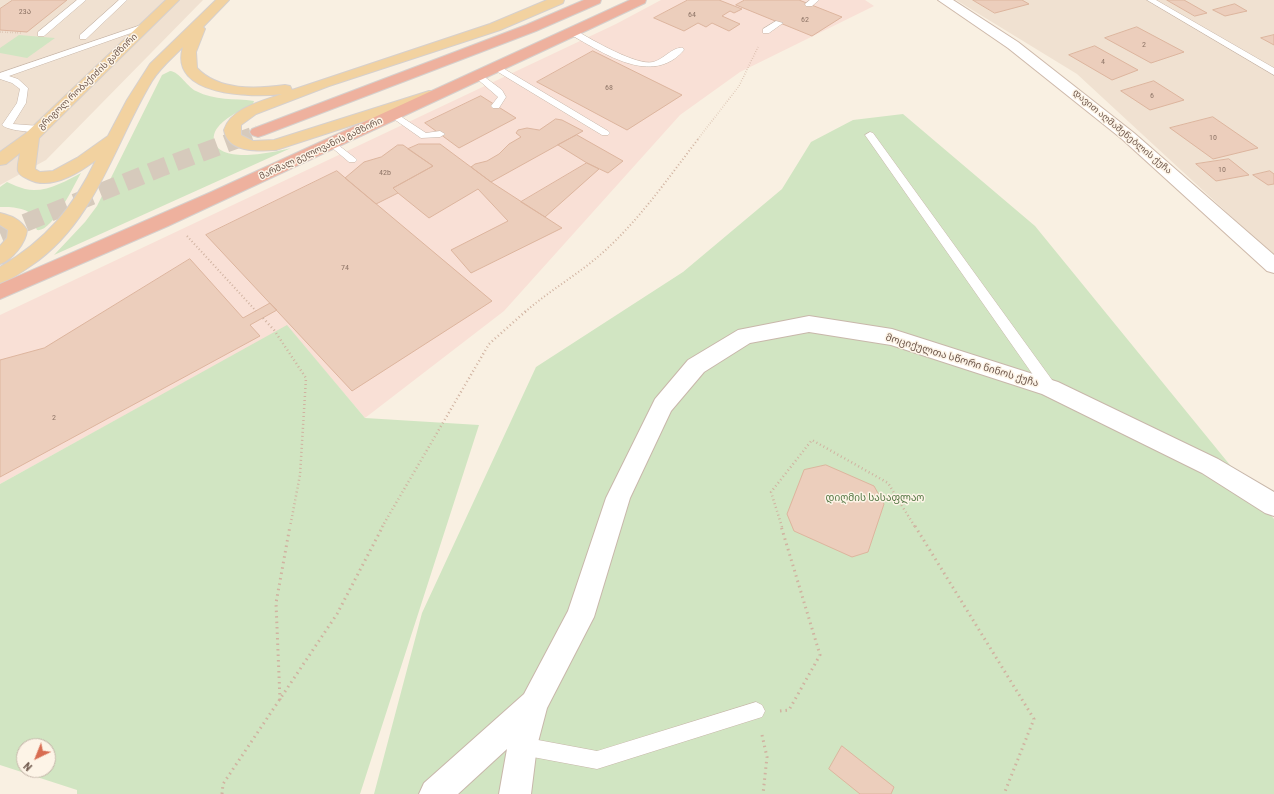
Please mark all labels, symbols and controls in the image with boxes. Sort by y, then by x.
house number: 23ა [19,7,31,17]
house number: 64 [688,10,696,20]
house number: 62 [801,15,809,25]
street label: გრიგოლ რობაქიძის გამზირი [36,32,140,132]
house number: 2 [1142,40,1146,50]
house number: 4 [1101,57,1105,67]
house number: 68 [605,83,613,93]
street label: დავით აღმაშენებლის ქუჩა [1070,87,1174,177]
house number: 6 [1150,91,1154,101]
street label: მარშალ გელოვანის გამზირი [258,116,384,182]
house number: 10 [1209,133,1217,143]
house number: 10 [1218,165,1226,175]
house number: 42b [379,168,391,178]
house number: 74 [341,263,349,273]
street label: მოციქულთა სწორი ნინოს ქუჩა [884,332,1040,390]
house number: 2 [52,413,56,423]
park label: დიღმის სასაფლაო [826,492,924,504]
north arrow [16,738,56,778]
text: N [21,759,35,773]

